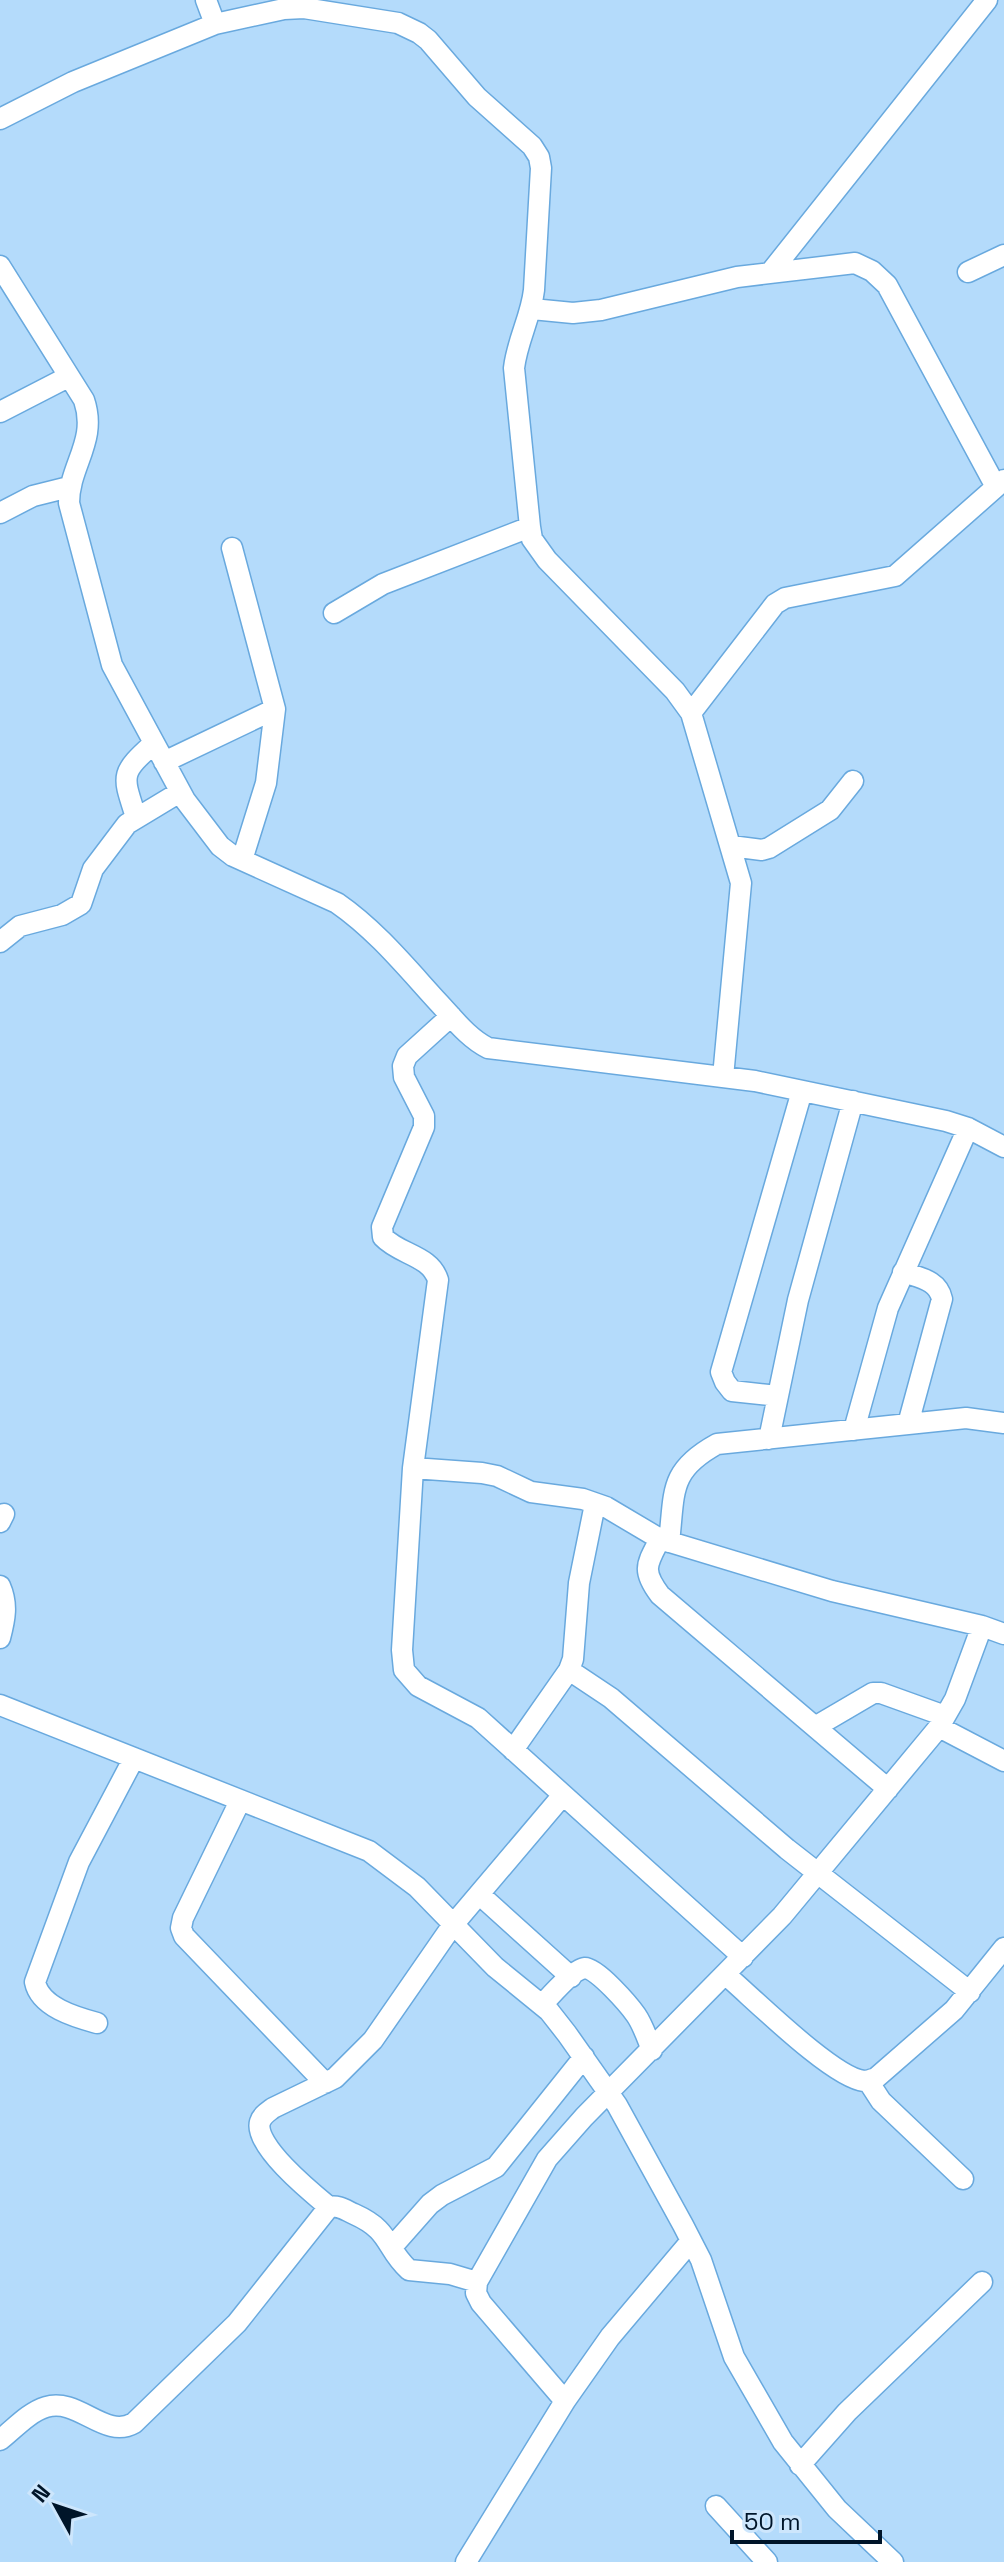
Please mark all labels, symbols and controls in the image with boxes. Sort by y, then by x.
north arrow [16,2466,96,2546]
text: N [25,2478,56,2508]
scale bar [732,2494,880,2544]
text: 50 m [744,2506,801,2537]

